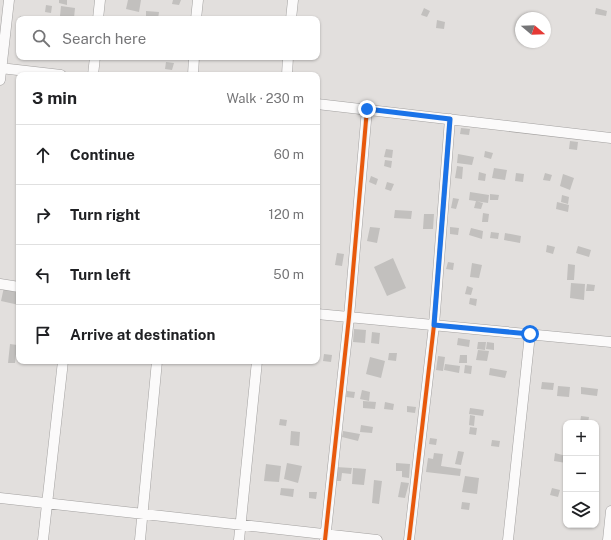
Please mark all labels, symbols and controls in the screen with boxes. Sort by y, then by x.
north arrow [515,12,551,48]
search box [16,16,320,60]
icon: search [30,27,52,49]
text: Search here [62,30,146,47]
text: 3 min [32,88,77,108]
text: Walk · 230 m [226,91,304,106]
route end [358,100,376,118]
icon: ahead [32,144,54,166]
text: Continue [70,146,135,163]
text: 60 m [274,147,304,162]
icon: right [32,204,54,226]
text: Turn right [70,206,140,223]
text: 120 m [269,207,304,222]
icon: left [32,264,54,286]
text: Turn left [70,266,131,283]
text: 50 m [273,267,304,282]
icon: arrive [32,324,54,346]
route start [521,325,539,343]
text: Arrive at destination [70,326,215,343]
map controls [563,420,599,528]
button: + [563,420,599,456]
button: − [563,456,599,492]
button: layers [563,492,599,528]

